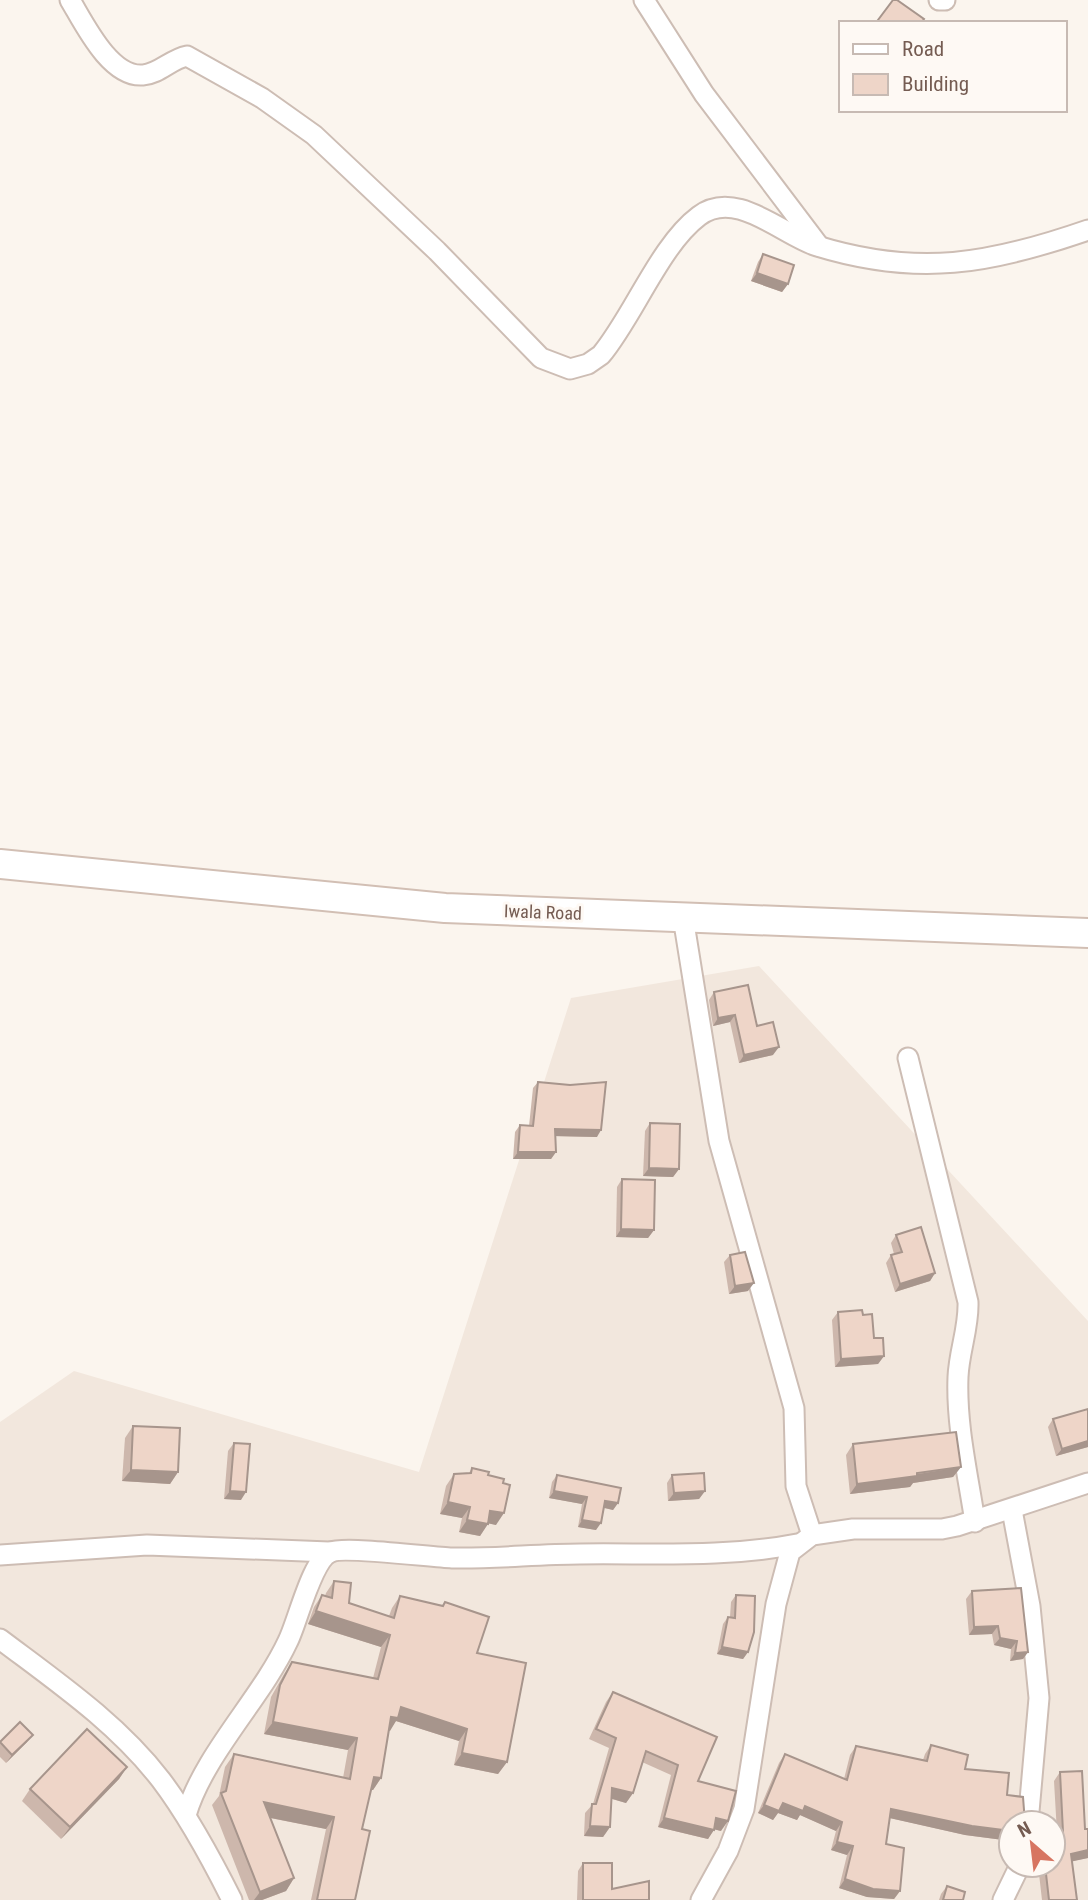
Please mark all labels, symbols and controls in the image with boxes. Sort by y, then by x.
legend [839,21,1067,112]
text: Road [902,37,944,61]
text: Building [902,72,969,96]
street label: Iwala Road [504,900,582,924]
north arrow [997,1809,1067,1879]
text: N [1014,1817,1035,1842]

